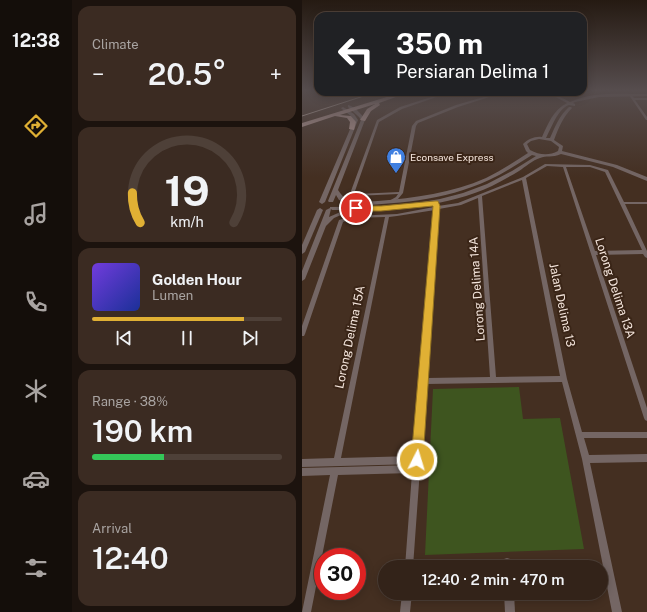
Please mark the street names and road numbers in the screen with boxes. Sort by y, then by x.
street label: Lorong Delima 14A [466,236,488,342]
street label: Lorong Delima 13A [592,236,638,340]
street label: Jalan Delima 13 [546,262,578,348]
street label: Lorong Delima 15A [332,284,368,390]

